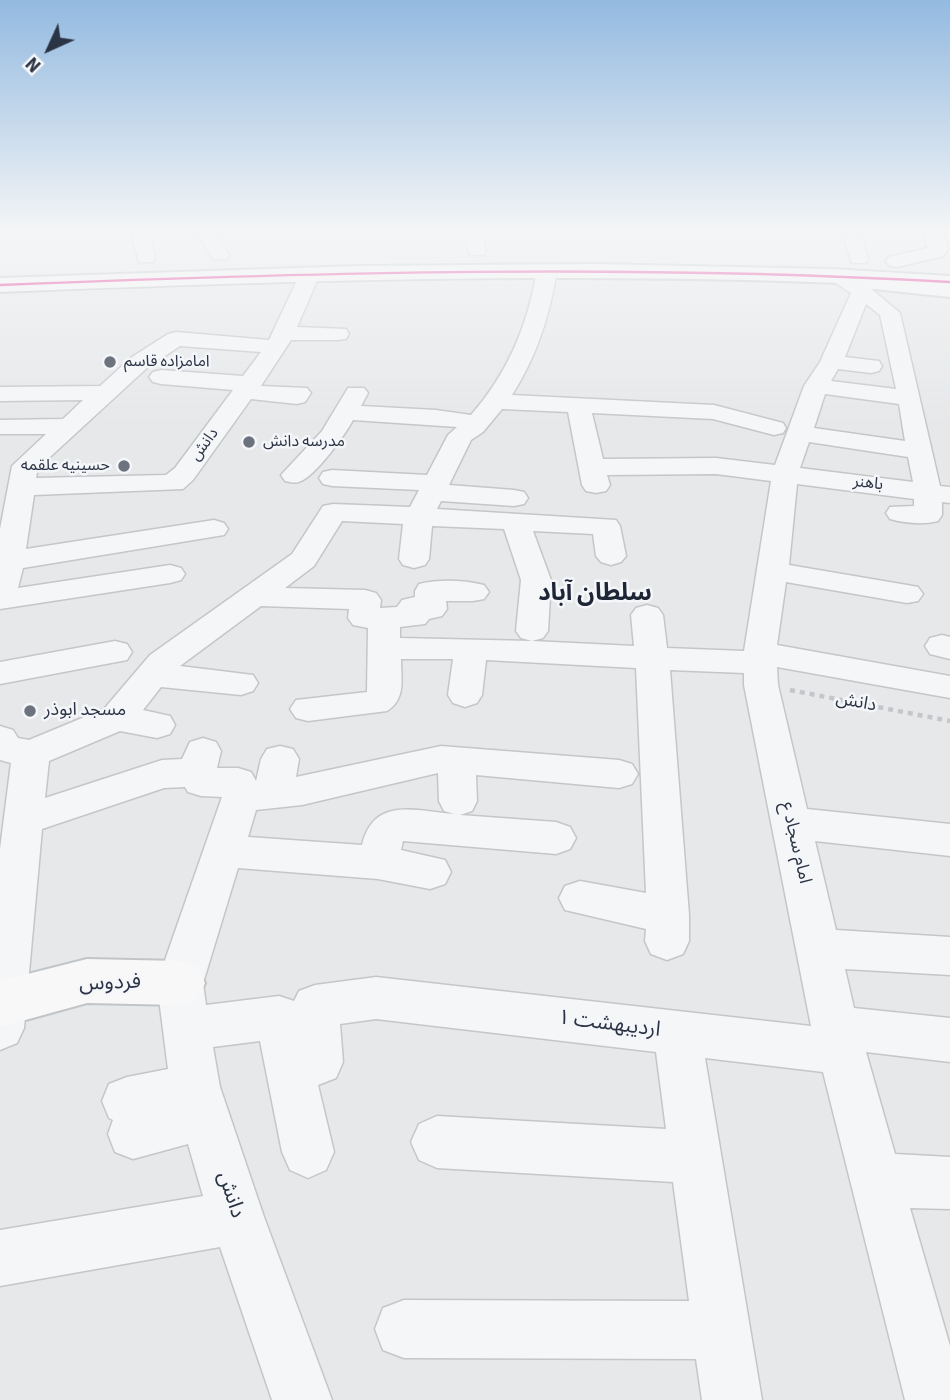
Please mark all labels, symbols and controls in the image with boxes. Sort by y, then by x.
north arrow [14,14,84,84]
text: N [20,50,48,78]
place label: امامزاده قاسم [124,352,210,372]
marker: امامزاده قاسم [102,354,118,370]
street label: دانش [186,425,224,465]
place label: مدرسه دانش [263,432,345,452]
marker: مدرسه دانش [241,434,257,450]
place label: حسینیه علقمه [21,456,110,476]
marker: حسینیه علقمه [116,458,132,474]
street label: باهنر [852,473,884,495]
district label: سلطان آباد [538,581,652,609]
street label: دانش [834,689,878,717]
place label: مسجد ابوذر [44,700,126,722]
marker: مسجد ابوذر [22,703,38,719]
street label: امام سجاد ع [775,800,815,886]
street label: فردوس [79,970,141,998]
street label: اردیبهشت ۱ [556,1006,662,1044]
street label: دانش [211,1169,249,1221]

